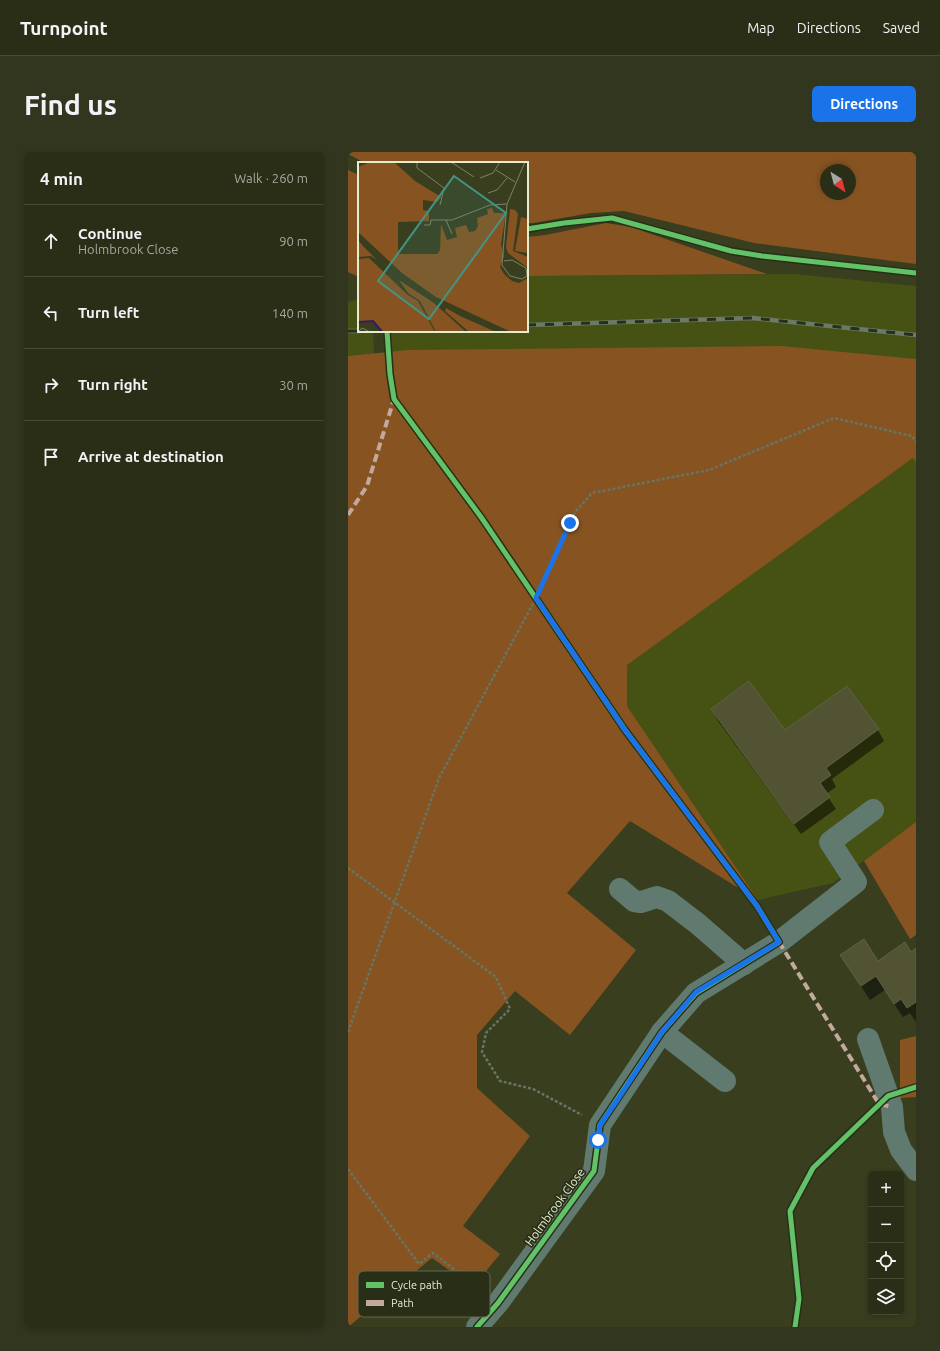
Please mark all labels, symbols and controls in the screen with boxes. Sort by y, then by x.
text: Turnpoint [20,17,108,39]
text: Map [747,20,775,36]
text: Directions [797,20,861,36]
text: Saved [883,20,920,36]
button: Directions [812,86,916,122]
text: Find us [24,89,117,120]
inset map [358,162,528,332]
north arrow [820,164,856,200]
text: 4 min [40,169,83,188]
text: Walk · 260 m [234,171,308,185]
text: Continue [78,225,142,242]
icon: ahead [40,230,62,252]
text: 90 m [279,234,308,248]
text: Holmbrook Close [78,242,178,256]
icon: left [40,302,62,324]
text: Turn left [78,304,139,321]
text: 140 m [272,306,308,320]
icon: right [40,374,62,396]
text: Turn right [78,376,148,393]
text: 30 m [279,378,308,392]
icon: arrive [40,446,62,468]
text: Arrive at destination [78,448,224,465]
route end [561,514,579,532]
route start [589,1131,607,1149]
street label: Holmbrook Close [522,1165,587,1248]
map controls [868,1171,904,1315]
button: + [868,1171,904,1207]
button: − [868,1207,904,1243]
button: locate [868,1243,904,1279]
legend [358,1271,490,1317]
text: Cycle path [391,1279,442,1291]
button: layers [868,1279,904,1315]
text: Path [391,1297,414,1309]

